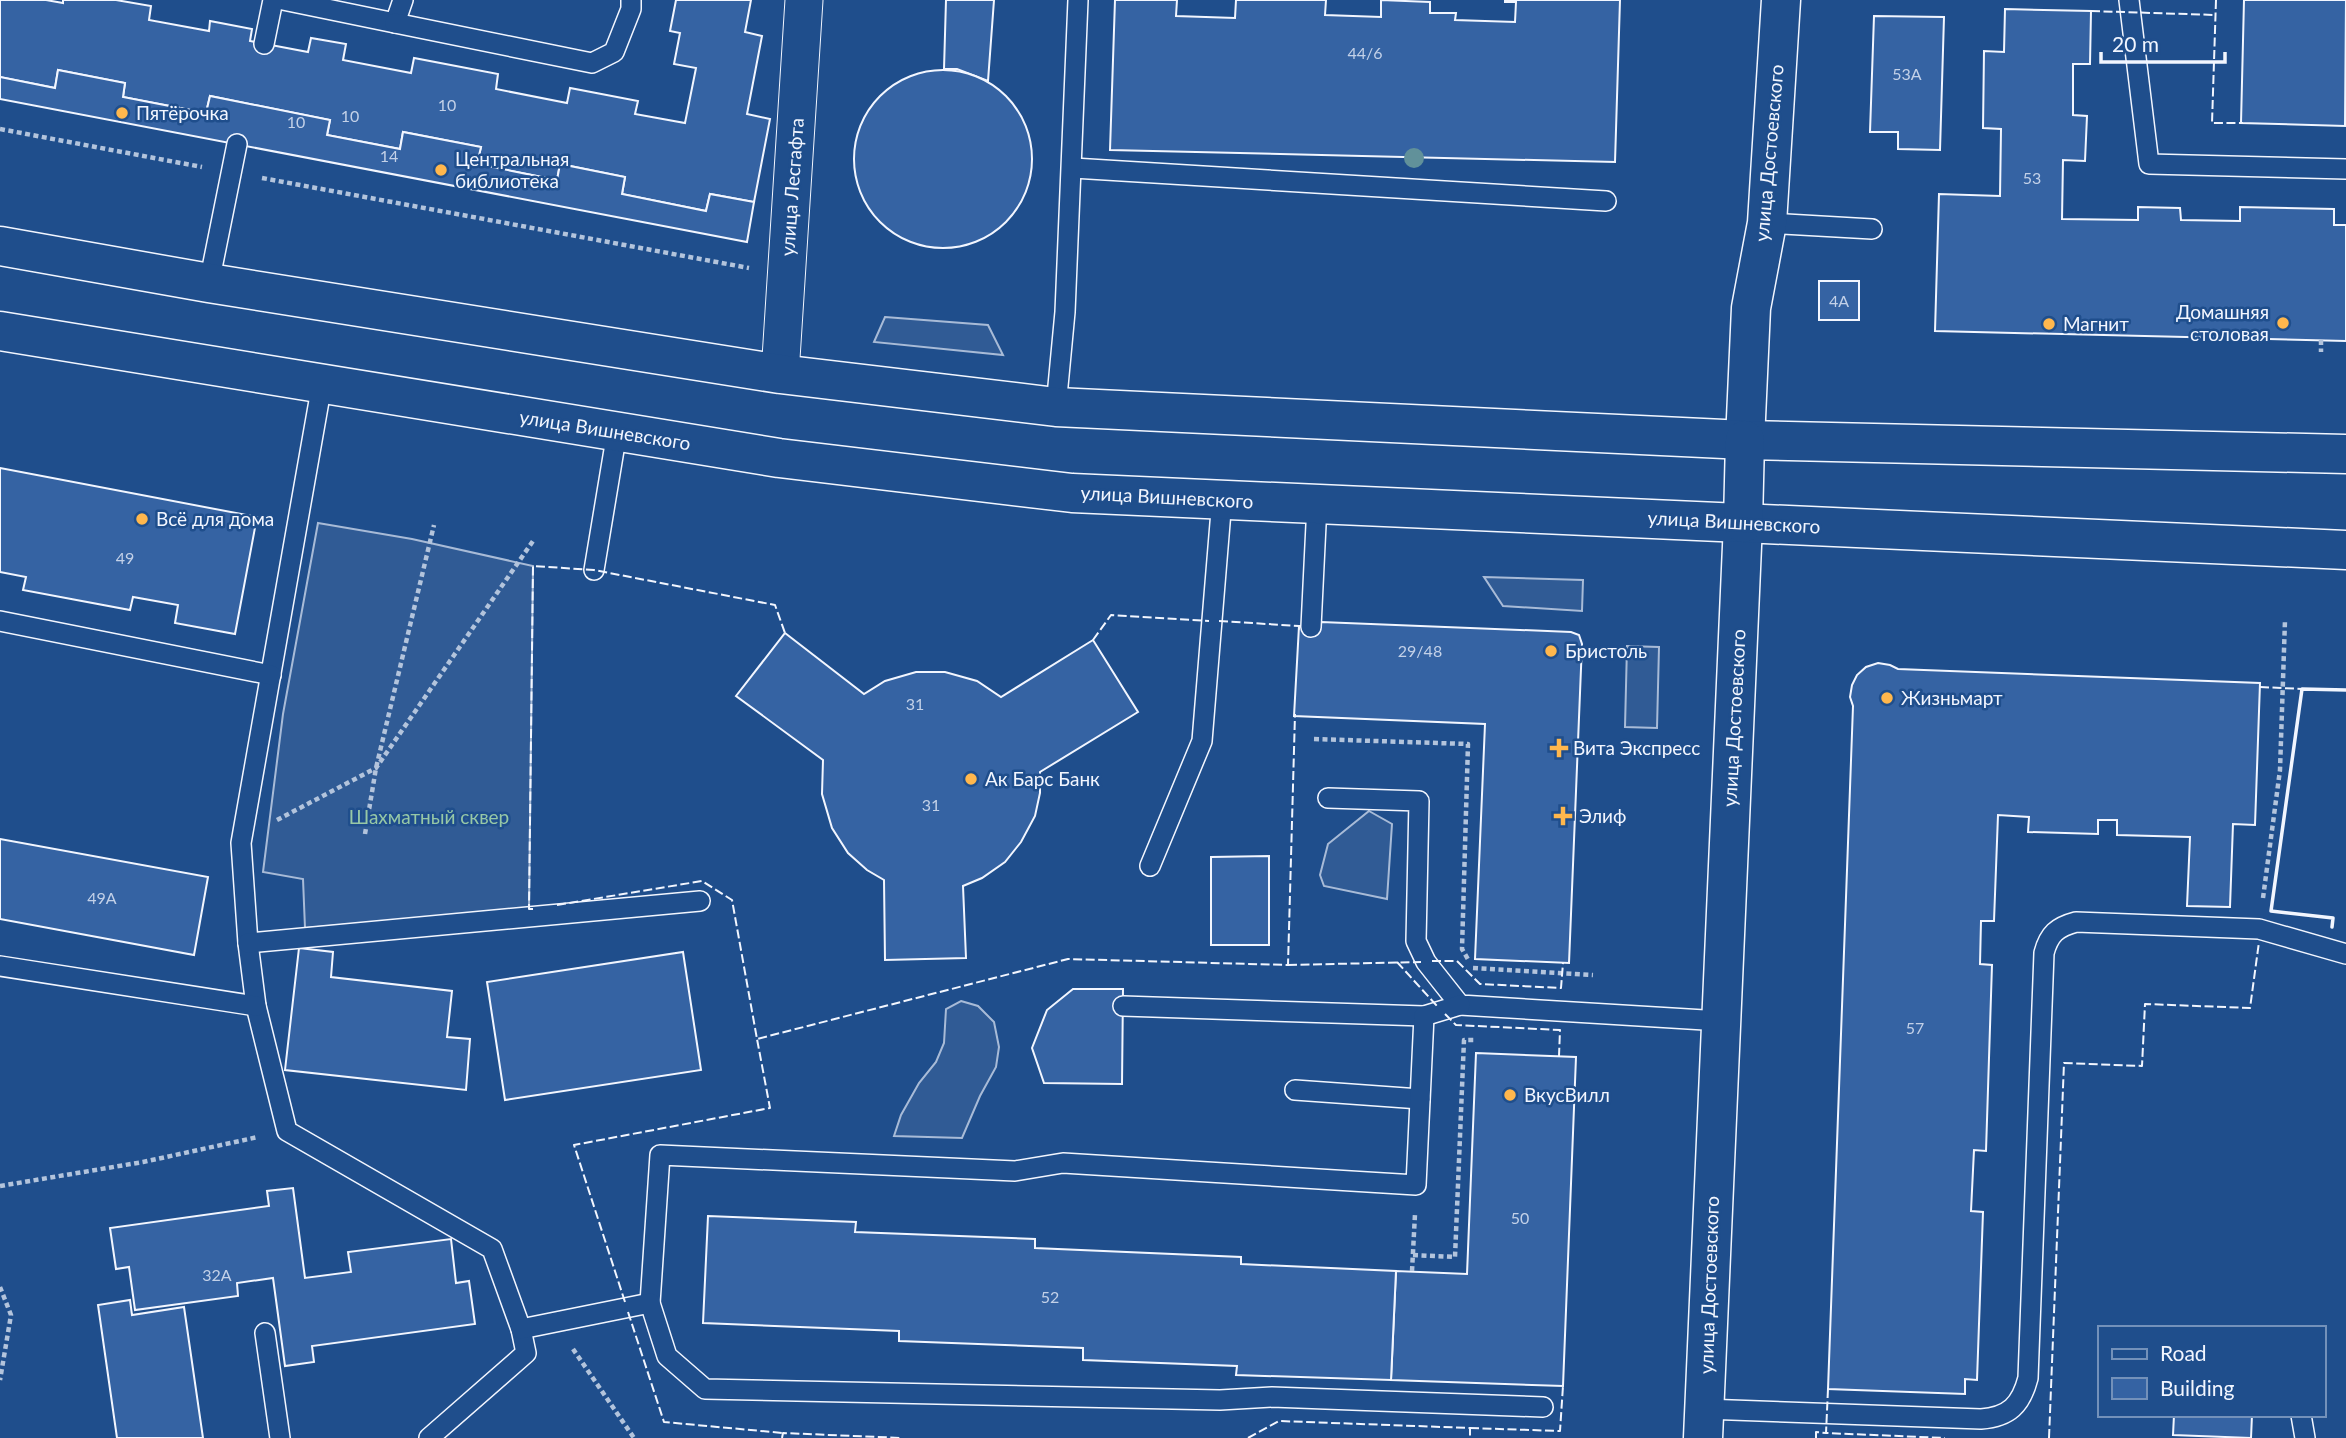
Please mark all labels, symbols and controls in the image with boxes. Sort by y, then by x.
scale bar [2101,21,2225,65]
text: 20 m [2112,31,2159,56]
house number: 44/6 [1347,43,1383,62]
street label: улица Достоевского [1749,63,1788,243]
house number: 53А [1892,64,1922,83]
house number: 10 [438,95,456,114]
place label: Пятёрочка [136,101,229,124]
marker: Пятёрочка [114,105,130,121]
house number: 10 [341,106,359,125]
house number: 10 [287,112,305,131]
street label: улица Лесгафта [775,117,808,257]
house number: 14 [380,146,398,165]
place label: Центральная библиотека [455,147,569,192]
marker: Центральная библиотека [433,162,449,178]
house number: 53 [2023,168,2041,187]
house number: 4А [1829,291,1849,310]
place label: Домашняя столовая [2176,300,2269,345]
place label: Магнит [2063,312,2129,335]
marker: Домашняя столовая [2275,315,2291,331]
marker: Магнит [2041,316,2057,332]
street label: улица Вишневского [518,405,692,454]
street label: улица Вишневского [1080,480,1254,513]
street label: улица Вишневского [1647,505,1821,538]
place label: Всё для дома [156,507,274,530]
marker: Всё для дома [134,511,150,527]
house number: 49 [116,548,134,567]
street label: улица Достоевского [1717,629,1750,807]
place label: Бристоль [1565,639,1647,662]
house number: 29/48 [1398,641,1442,660]
marker: Бристоль [1543,643,1559,659]
place label: Жизньмарт [1901,686,2003,709]
marker: Жизньмарт [1879,690,1895,706]
house number: 31 [906,694,924,713]
place label: Вита Экспресс [1573,736,1700,759]
marker: Вита Экспресс [1551,740,1567,756]
place label: Ак Барс Банк [985,767,1100,790]
marker: Ак Барс Банк [963,771,979,787]
house number: 31 [922,795,940,814]
place label: Элиф [1579,804,1626,827]
park label: Шахматный сквер [349,805,509,828]
marker: Элиф [1553,806,1573,826]
house number: 49А [87,888,117,907]
house number: 57 [1906,1018,1924,1037]
place label: ВкусВилл [1524,1083,1610,1106]
marker: ВкусВилл [1502,1087,1518,1103]
street label: улица Достоевского [1694,1196,1723,1374]
house number: 50 [1511,1208,1529,1227]
house number: 32А [202,1265,232,1284]
house number: 52 [1041,1287,1059,1306]
legend [2098,1326,2325,1417]
text: Road [2160,1340,2207,1365]
text: Building [2160,1375,2235,1400]

